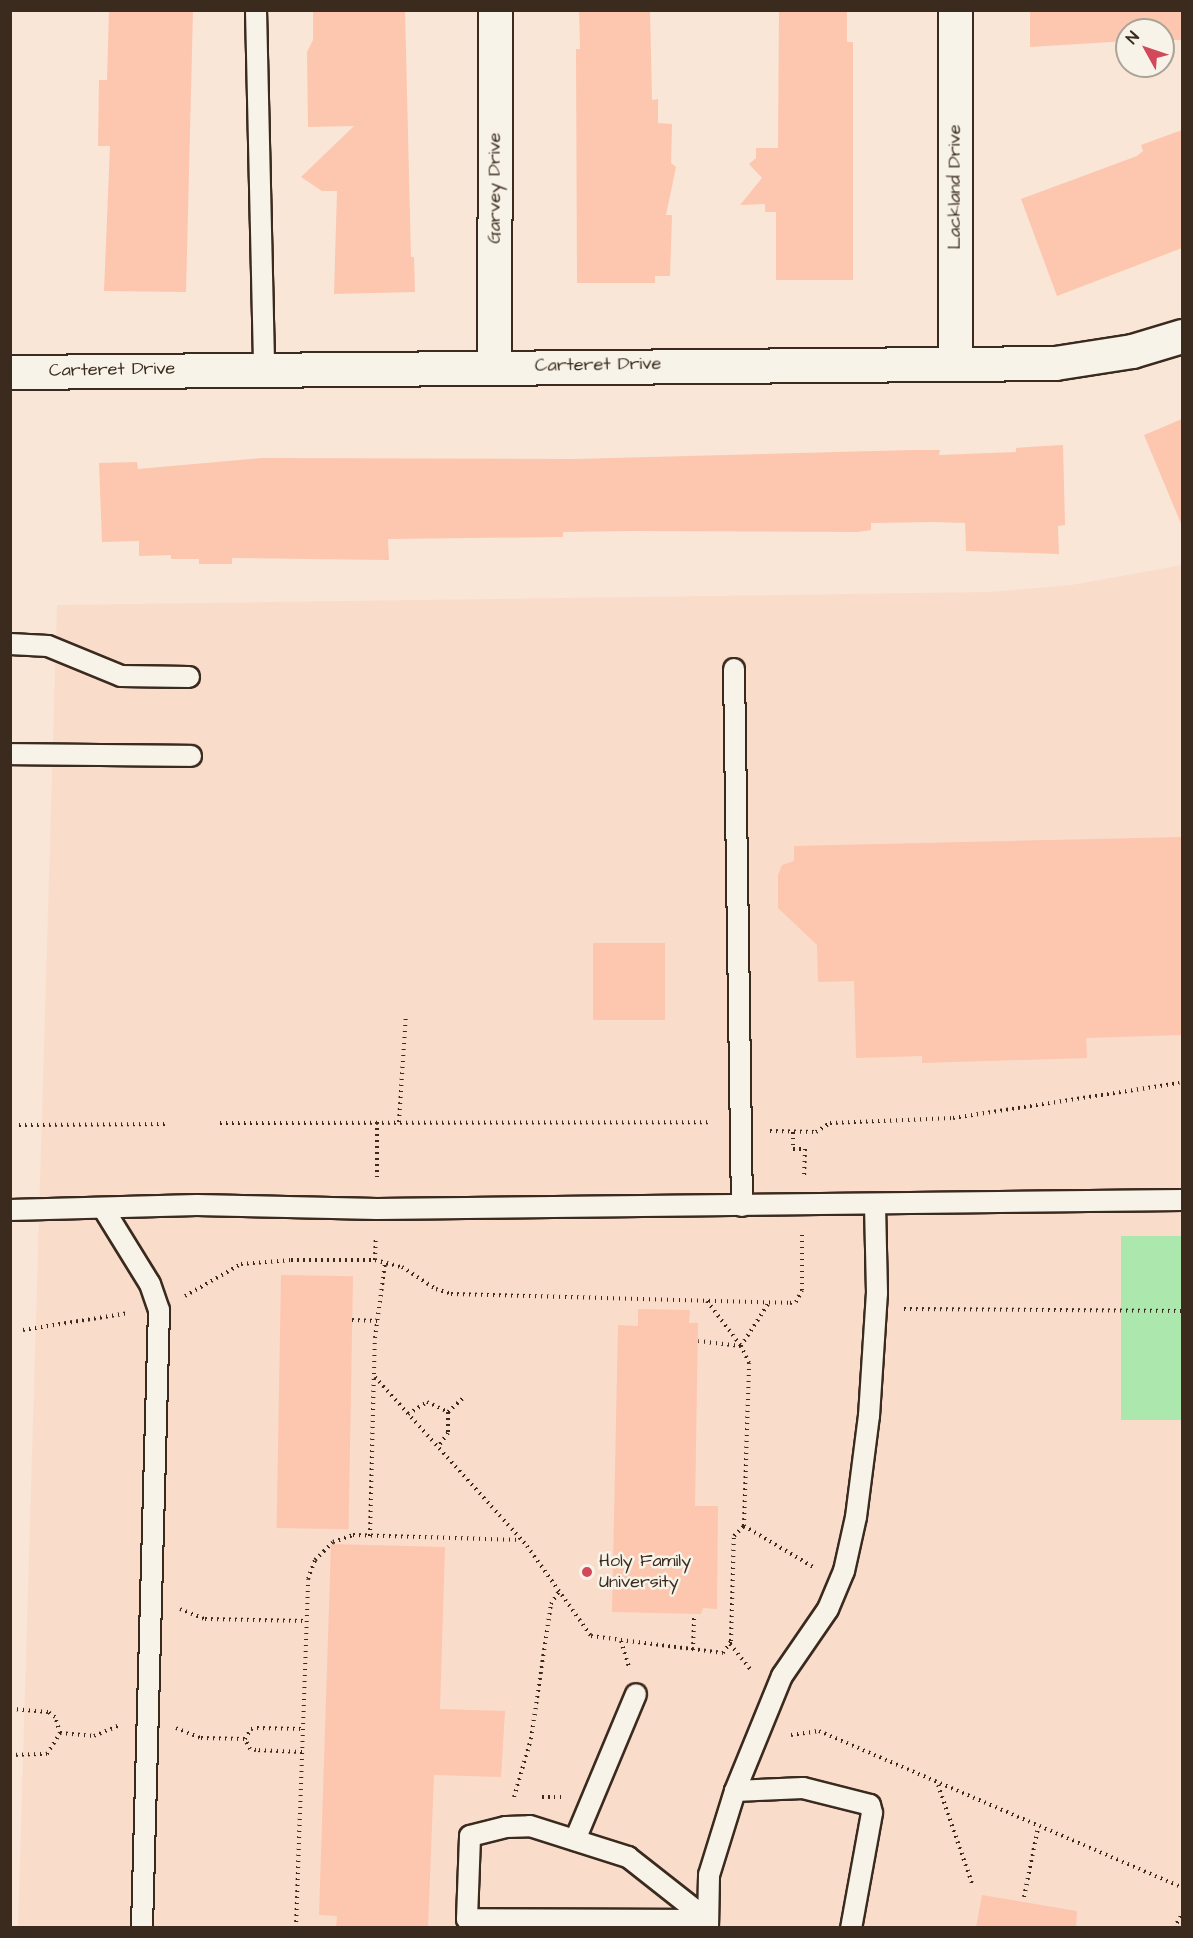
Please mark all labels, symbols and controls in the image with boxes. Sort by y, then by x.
north arrow [1115,18,1175,78]
text: N [1121,27,1144,49]
street label: Lackland Drive [944,125,966,249]
street label: Garvey Drive [484,132,506,244]
street label: Carteret Drive [535,353,661,377]
street label: Carteret Drive [49,358,175,382]
place label: Holy Family University [599,1551,691,1594]
marker: Holy Family University [580,1565,594,1579]

